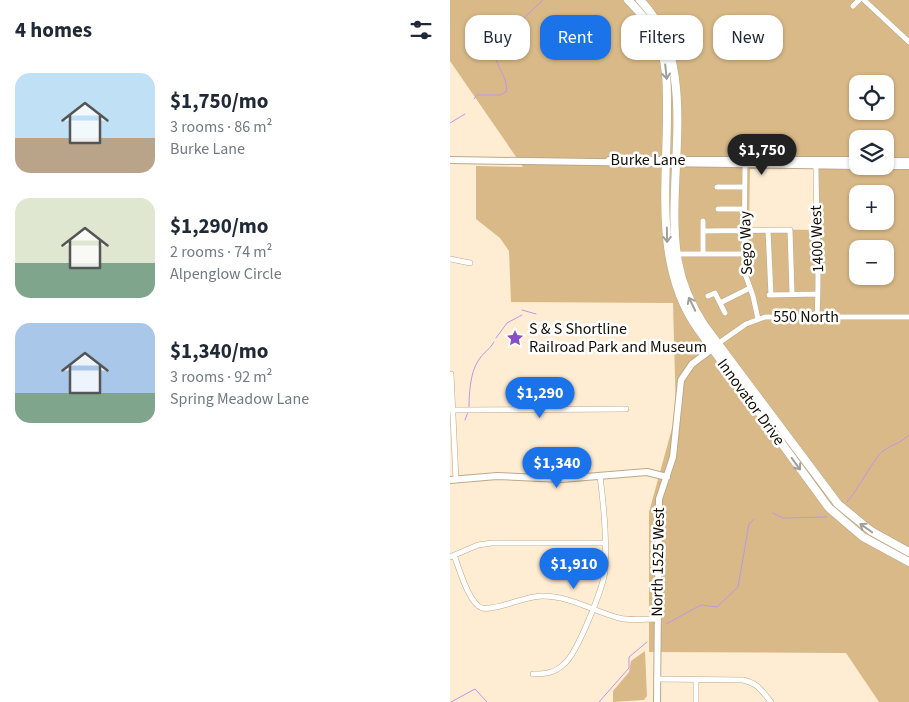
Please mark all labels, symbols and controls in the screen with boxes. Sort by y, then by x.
text: 4 homes [15,15,92,45]
chip: Buy [465,15,530,60]
chip: Rent [540,15,611,60]
chip: Filters [621,15,703,60]
chip: New [713,15,783,60]
icon: filters [407,16,435,44]
one-way arrow [661,64,671,80]
map controls [849,75,894,285]
button: locate [849,75,894,120]
text: $1,750/mo [170,86,269,116]
icon: home [55,93,115,153]
text: 3 rooms · 86 m² [170,116,272,138]
button: layers [849,130,894,175]
pin: $1,750 [721,134,803,176]
text: Burke Lane [170,138,245,160]
text: $1,750 [738,139,786,161]
street label: Burke Lane [611,149,686,171]
button: + [849,185,894,230]
street label: 1400 West [805,204,829,273]
street label: Sego Way [734,210,758,275]
text: $1,290/mo [170,211,269,241]
icon: home [55,218,115,278]
one-way arrow [662,226,672,242]
button: − [849,240,894,285]
text: 2 rooms · 74 m² [170,241,272,263]
text: Alpenglow Circle [170,263,282,285]
one-way arrow [687,297,697,312]
street label: 550 North [773,306,839,328]
place label: S & S Shortline Railroad Park and Museum [529,318,707,358]
place icon: S & S Shortline Railroad Park and Museum [505,328,525,348]
text: $1,340/mo [170,336,269,366]
icon: home [55,343,115,403]
street label: Innovator Drive [712,354,790,450]
text: 3 rooms · 92 m² [170,366,272,388]
pin: $1,290 [499,376,581,419]
text: $1,290 [516,382,564,404]
text: Spring Meadow Lane [170,388,309,410]
pin: $1,340 [516,446,598,489]
text: $1,340 [533,452,581,474]
one-way arrow [791,456,801,470]
street label: North 1525 West [646,507,670,617]
one-way arrow [860,523,874,533]
pin: $1,910 [533,548,615,590]
text: $1,910 [550,553,598,575]

